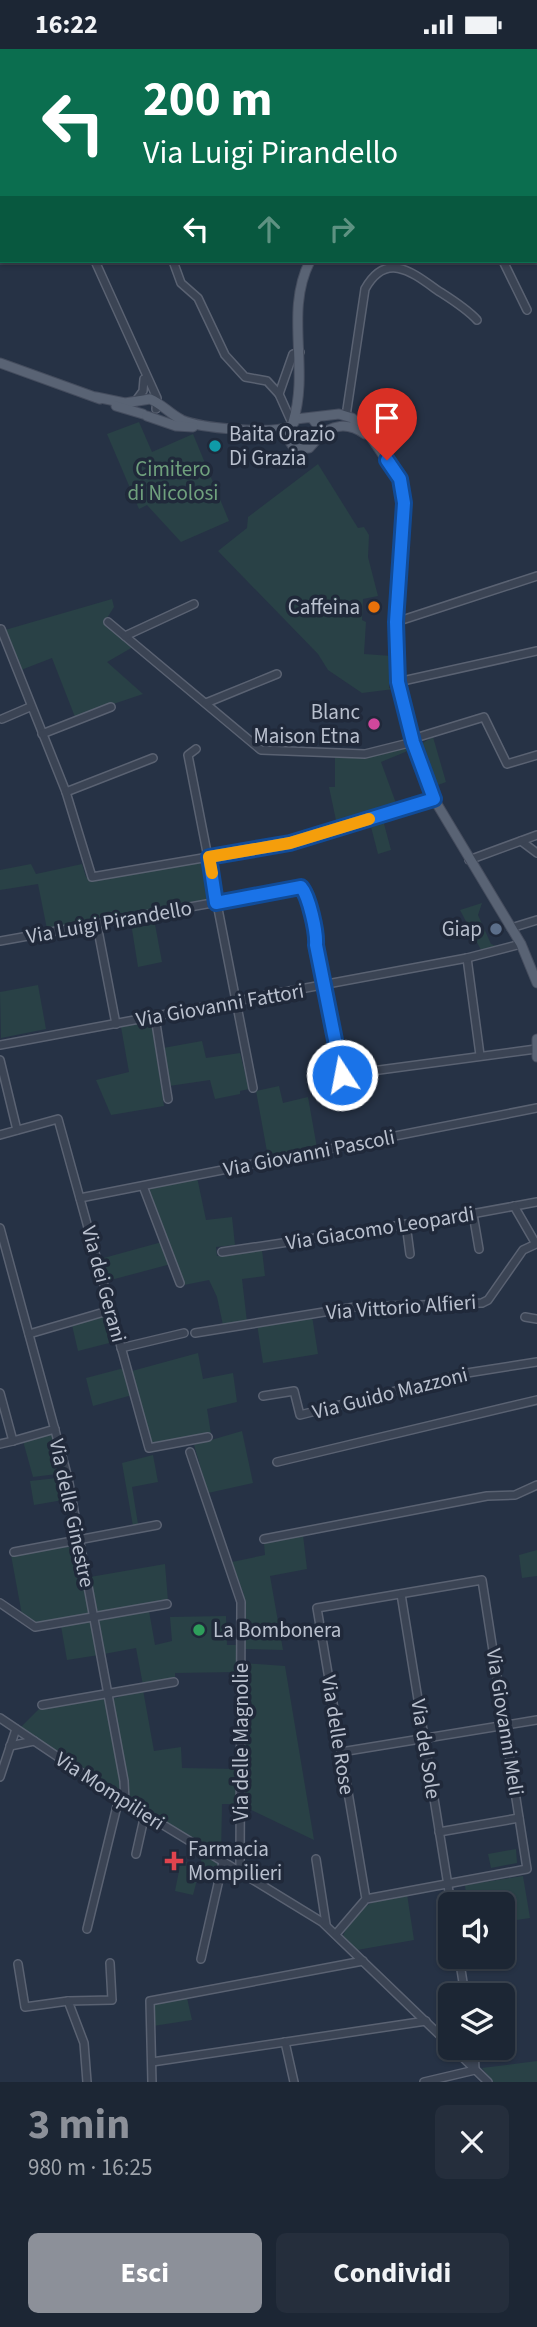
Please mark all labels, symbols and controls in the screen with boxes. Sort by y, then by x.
text: 16:22 [35,6,98,43]
text: 200 m [143,65,272,135]
icon: left [28,77,119,168]
text: Via Luigi Pirandello [143,130,398,176]
icon: left [177,210,215,248]
icon: ahead [250,210,288,248]
icon: right [323,210,361,248]
pin [357,388,417,460]
icon: arrive [368,399,406,437]
place label: Baita Orazio Di Grazia [229,419,335,473]
marker: Baita Orazio Di Grazia [207,438,223,454]
park label: Cimitero di Nicolosi [128,454,218,508]
place label: Caffeina [288,592,360,622]
marker: Caffeina [366,599,382,615]
place label: Blanc Maison Etna [253,697,360,751]
marker: Blanc Maison Etna [366,716,382,732]
street label: Via Luigi Pirandello [24,893,194,951]
place label: Giap [442,914,482,944]
marker: Giap [488,921,504,937]
street label: Via Giovanni Fattori [134,975,306,1035]
position arrow [305,1038,379,1112]
street label: Via Giovanni Pascoli [221,1122,397,1184]
street label: Via Giacomo Leopardi [284,1198,476,1258]
street label: Via dei Gerani [74,1222,134,1346]
street label: Via Vittorio Alfieri [325,1287,477,1327]
street label: Via Guido Mazzoni [309,1359,471,1427]
street label: Via delle Ginestre [42,1436,102,1590]
place label: La Bombonera [213,1615,341,1645]
marker: La Bombonera [191,1622,207,1638]
street label: Via Giovanni Meli [479,1646,531,1798]
street label: Via delle Magnolie [226,1663,256,1821]
street label: Via delle Rose [314,1673,362,1797]
street label: Via del Sole [403,1697,449,1801]
street label: Via Mompilieri [49,1744,171,1838]
place label: Farmacia Mompilieri [188,1834,282,1888]
marker: Farmacia Mompilieri [166,1853,182,1869]
map controls [438,1892,515,2060]
button: sound [438,1892,515,1969]
button: layers [438,1983,515,2060]
text: 3 min [28,2095,130,2155]
button: close [435,2105,509,2179]
text: 980 m · 16:25 [28,2151,152,2184]
button: Esci [28,2233,262,2313]
button: Condividi [276,2233,509,2313]

